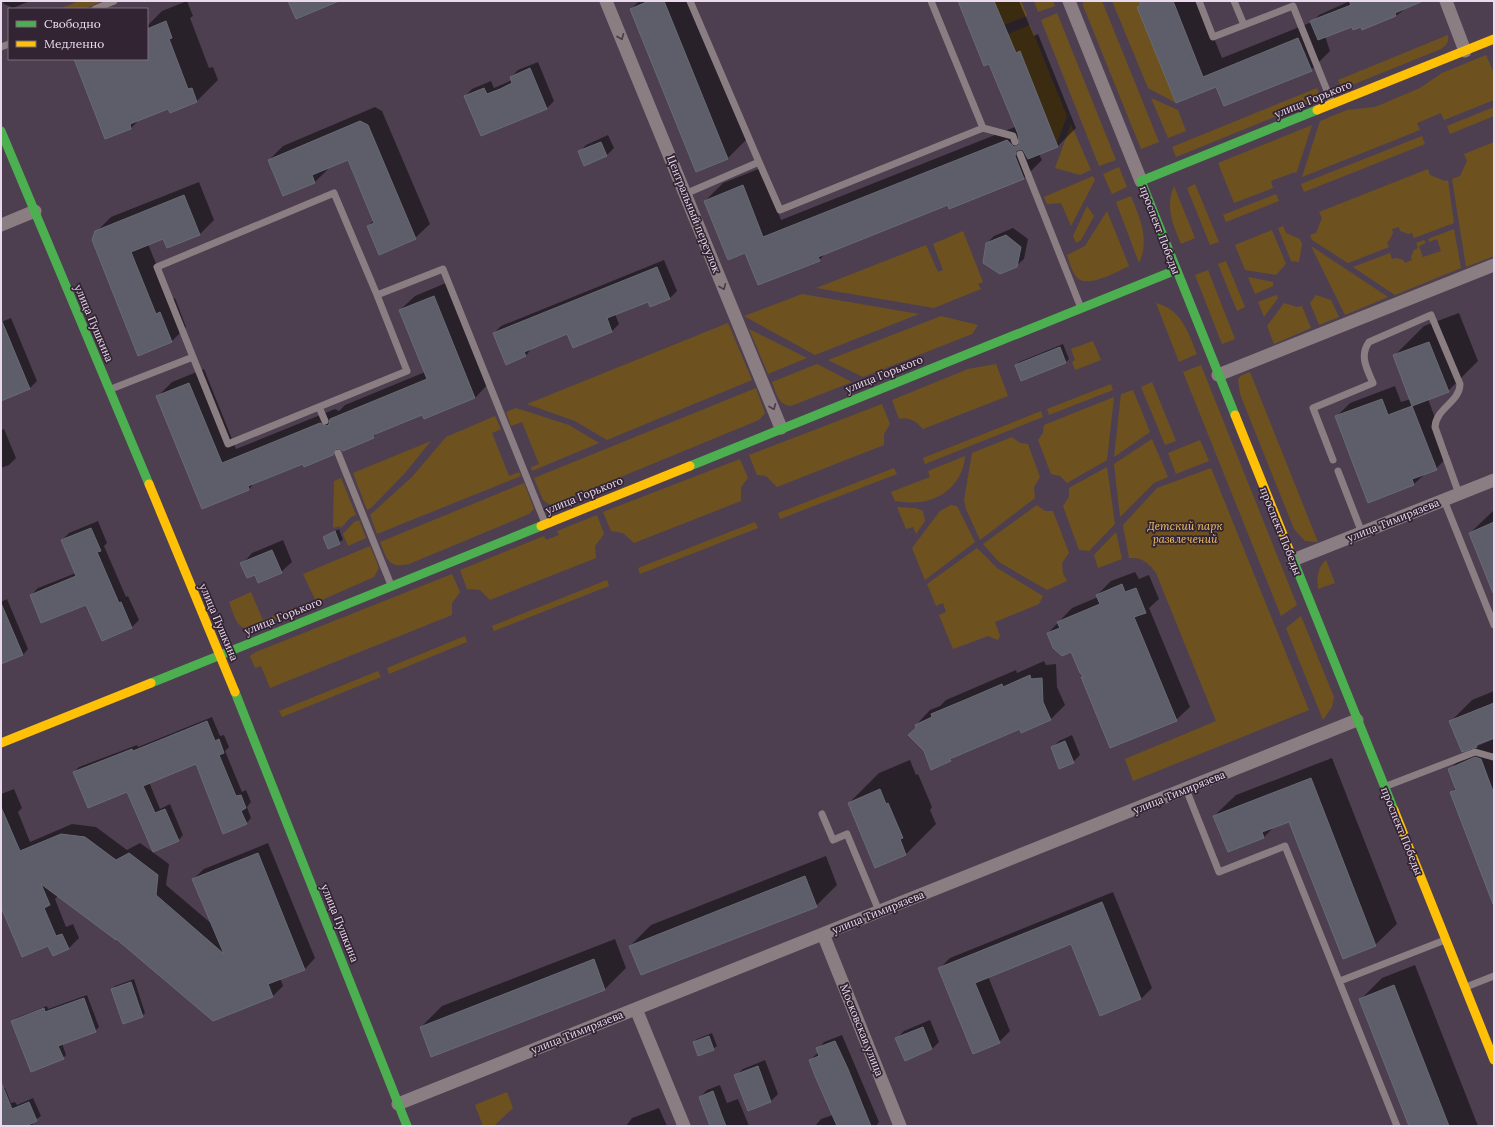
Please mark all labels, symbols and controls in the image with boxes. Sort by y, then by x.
legend [8,8,148,60]
text: Свободно [44,16,101,31]
one-way arrow [616,34,624,41]
text: Медленно [44,36,104,51]
street label: улица Горького [1272,77,1354,121]
street label: Центральный переулок [664,153,724,275]
street label: проспект Победы [1137,184,1183,276]
street label: улица Пушкина [71,282,117,364]
one-way arrow [719,283,727,290]
street label: улица Горького [843,352,925,396]
one-way arrow [768,403,776,411]
street label: улица Горького [543,473,625,517]
street label: проспект Победы [1257,485,1305,577]
street label: улица Тимирязева [1345,495,1441,545]
park label: Детский парк развлечений [1146,519,1223,546]
street label: улица Пушкина [196,581,242,663]
street label: улица Горького [242,594,324,638]
street label: улица Тимирязева [1131,767,1227,817]
street label: проспект Победы [1378,785,1426,877]
street label: улица Пушкина [318,882,362,964]
street label: улица Тимирязева [830,887,926,937]
street label: Московская улица [837,982,887,1078]
street label: улица Тимирязева [529,1007,625,1057]

